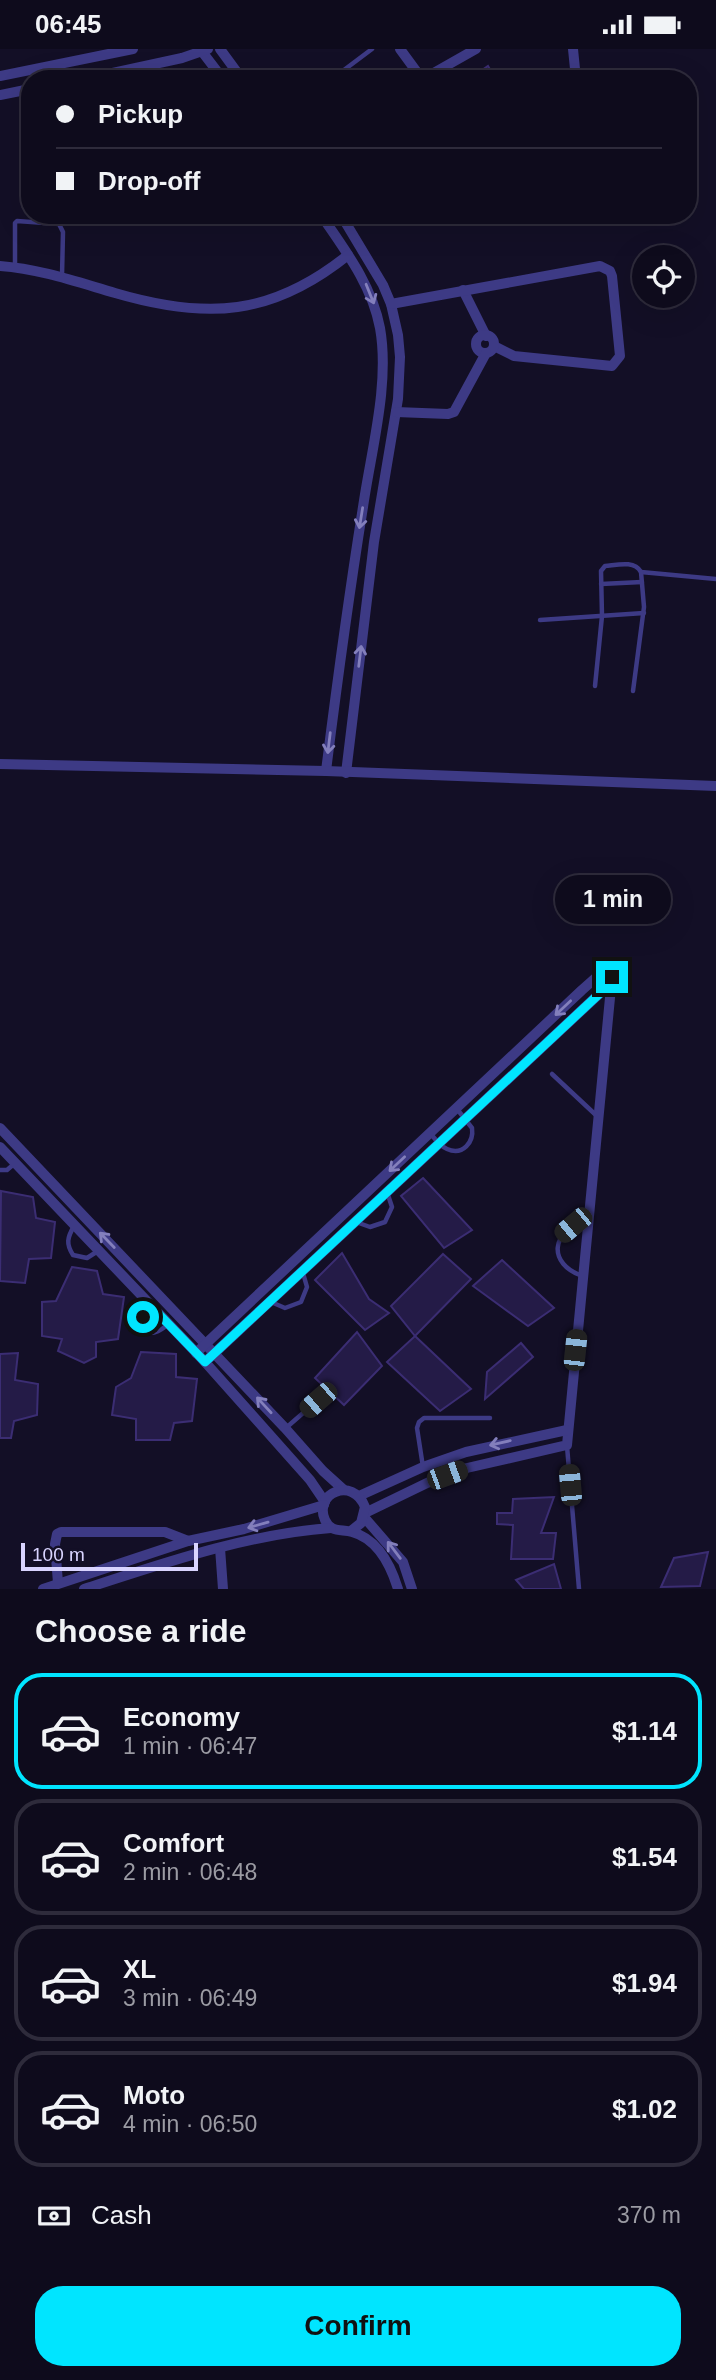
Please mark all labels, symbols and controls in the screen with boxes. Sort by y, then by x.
text: 06:45 [35,9,102,39]
text: Pickup [98,99,183,129]
text: Drop-off [98,166,201,196]
map controls [632,245,695,308]
button: locate [632,245,695,308]
one-way arrow [364,283,377,304]
one-way arrow [354,506,367,529]
one-way arrow [353,645,366,668]
one-way arrow [323,731,336,754]
callout: 1 min [554,876,670,925]
text: 1 min [583,886,643,912]
route end [596,961,628,993]
one-way arrow [554,1000,571,1017]
one-way arrow [388,1155,405,1172]
car [551,1203,596,1247]
one-way arrow [99,1232,116,1249]
route start [127,1301,159,1333]
car [563,1328,588,1372]
car [296,1378,341,1422]
one-way arrow [255,1397,272,1414]
one-way arrow [489,1437,512,1450]
car [424,1458,471,1492]
car [558,1463,583,1507]
one-way arrow [247,1519,270,1532]
scale bar [21,1540,198,1572]
one-way arrow [386,1541,401,1559]
text: 100 m [32,1544,85,1565]
text: Choose a ride [35,1613,247,1649]
icon: car [39,1700,102,1763]
text: Economy [123,1702,240,1732]
text: $1.14 [612,1716,677,1746]
text: 1 min · 06:47 [123,1733,257,1759]
icon: car [39,1826,102,1889]
text: Comfort [123,1828,224,1858]
text: $1.54 [612,1842,677,1872]
text: 2 min · 06:48 [123,1859,257,1885]
icon: car [39,1952,102,2015]
text: XL [123,1954,156,1984]
text: $1.94 [612,1968,677,1998]
text: 3 min · 06:49 [123,1985,257,2011]
icon: car [39,2078,102,2141]
text: Moto [123,2080,185,2110]
text: $1.02 [612,2094,677,2124]
text: 4 min · 06:50 [123,2111,257,2137]
icon: cash [35,2197,73,2235]
text: Cash [91,2200,152,2230]
text: 370 m [617,2202,681,2228]
button: Confirm [35,2286,681,2366]

